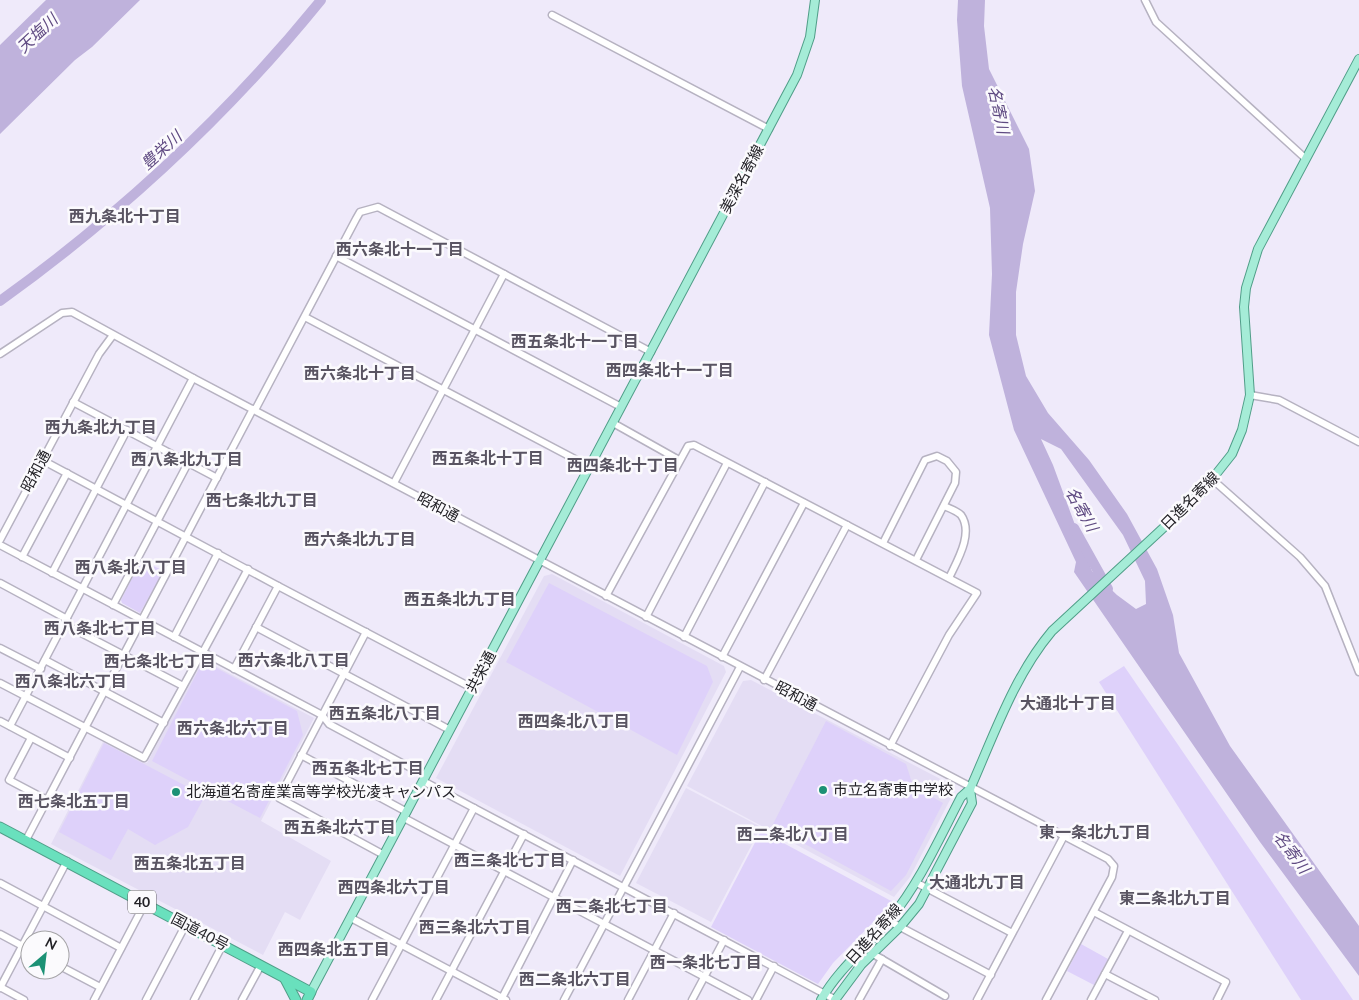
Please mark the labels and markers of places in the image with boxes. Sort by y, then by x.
place label: 市立名寄東中学校 [833,780,953,798]
place label: 北海道名寄産業高等学校光凌キャンパス [186,782,456,800]
marker: 市立名寄東中学校 [817,784,829,796]
marker: 北海道名寄産業高等学校光凌キャンパス [170,786,182,798]

